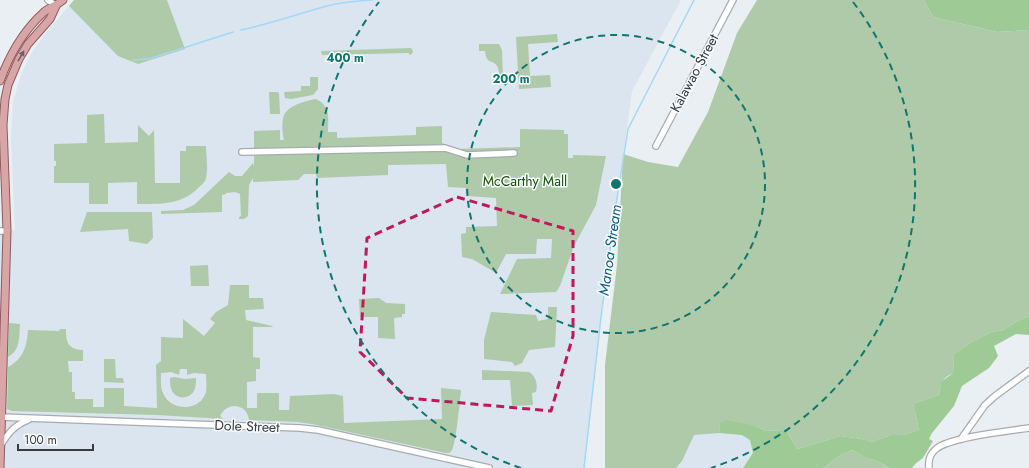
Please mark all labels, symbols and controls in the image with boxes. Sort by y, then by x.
street label: Kalawao Street [665,30,723,116]
text: 400 m [326,49,364,67]
one-way arrow [18,50,25,61]
text: 200 m [492,70,530,88]
park label: McCarthy Mall [483,171,567,191]
centre of rings [609,177,623,191]
water label: Manoa Stream [593,203,627,297]
street label: Dole Street [214,415,281,437]
scale bar [18,426,93,452]
text: 100 m [24,431,57,449]

